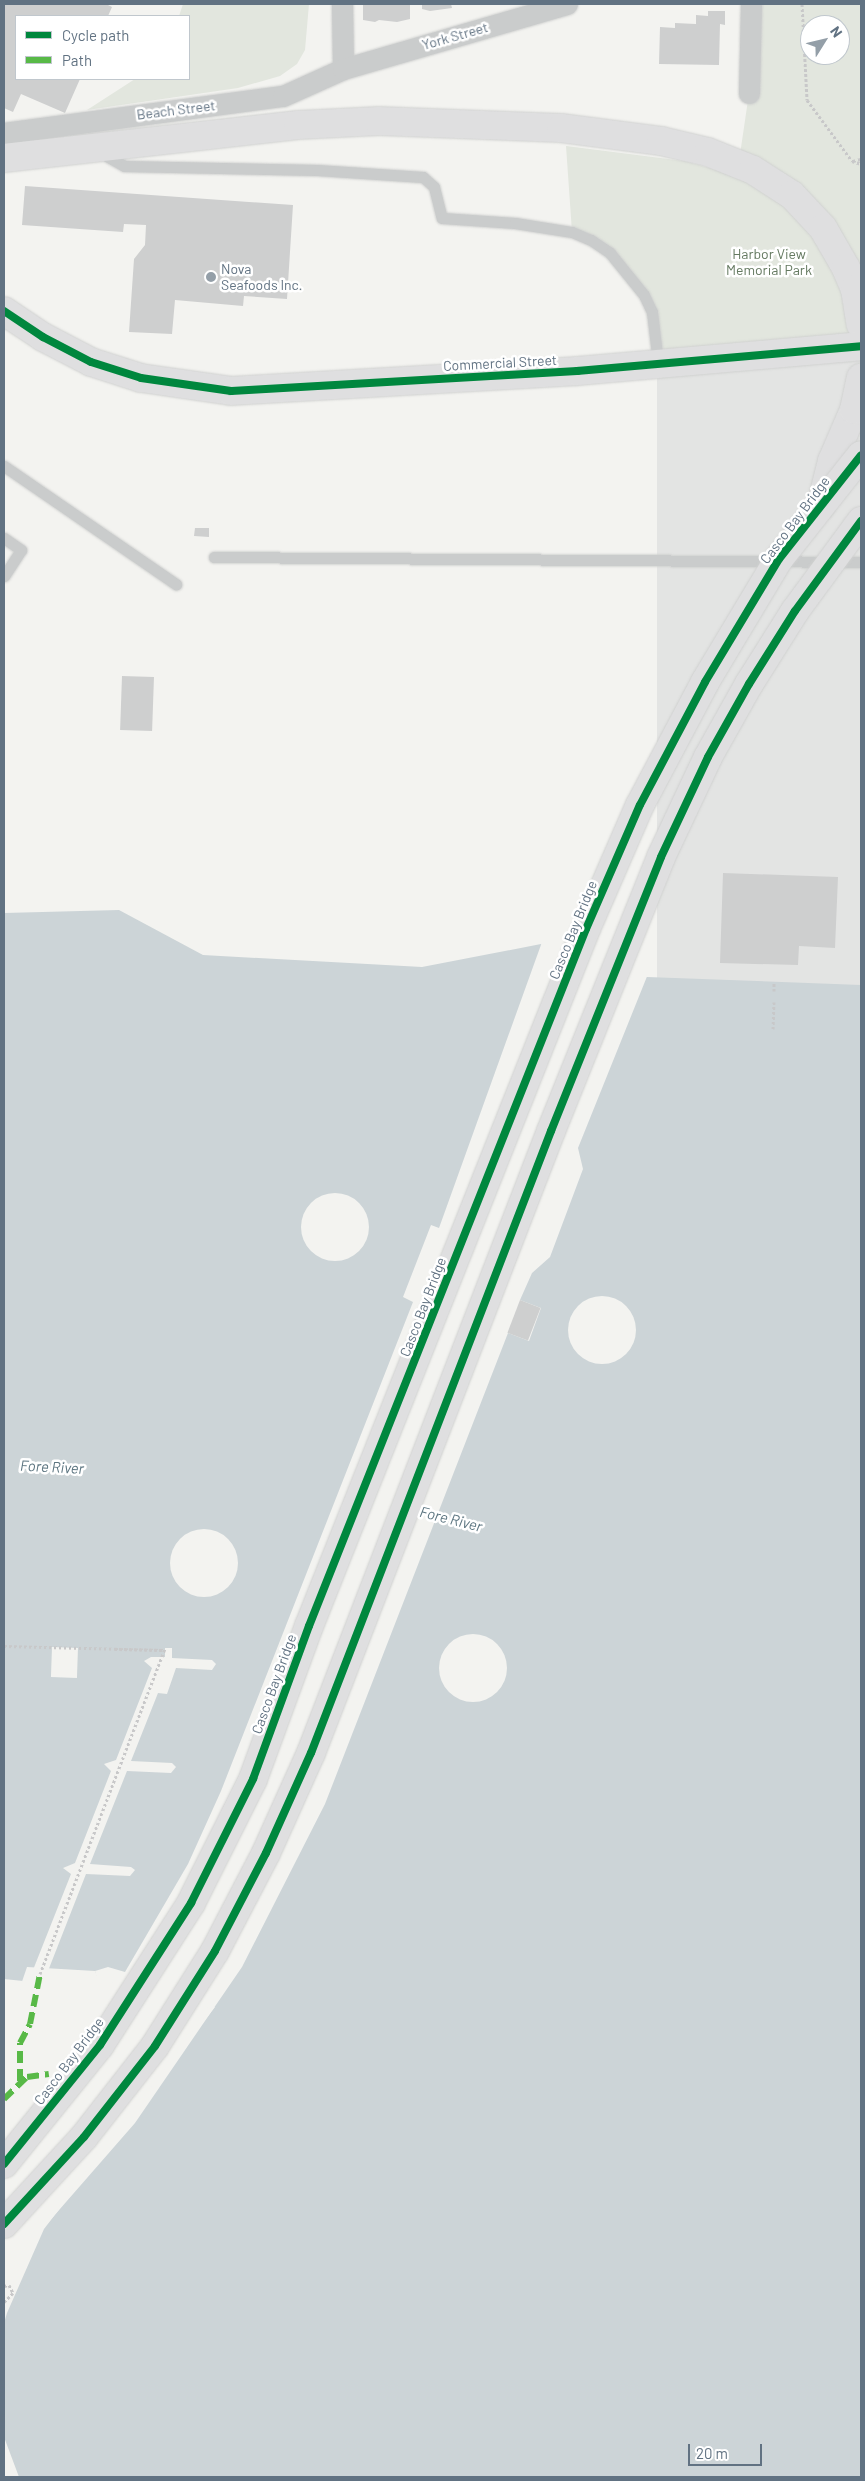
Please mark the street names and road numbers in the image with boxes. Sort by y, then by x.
street label: York Street [420,19,490,53]
street label: Beach Street [136,97,216,123]
street label: Commercial Street [443,352,557,374]
street label: Casco Bay Bridge [757,473,833,567]
street label: Casco Bay Bridge [546,878,600,982]
street label: Casco Bay Bridge [396,1255,450,1359]
street label: Casco Bay Bridge [248,1632,300,1736]
street label: Casco Bay Bridge [31,2014,107,2108]

